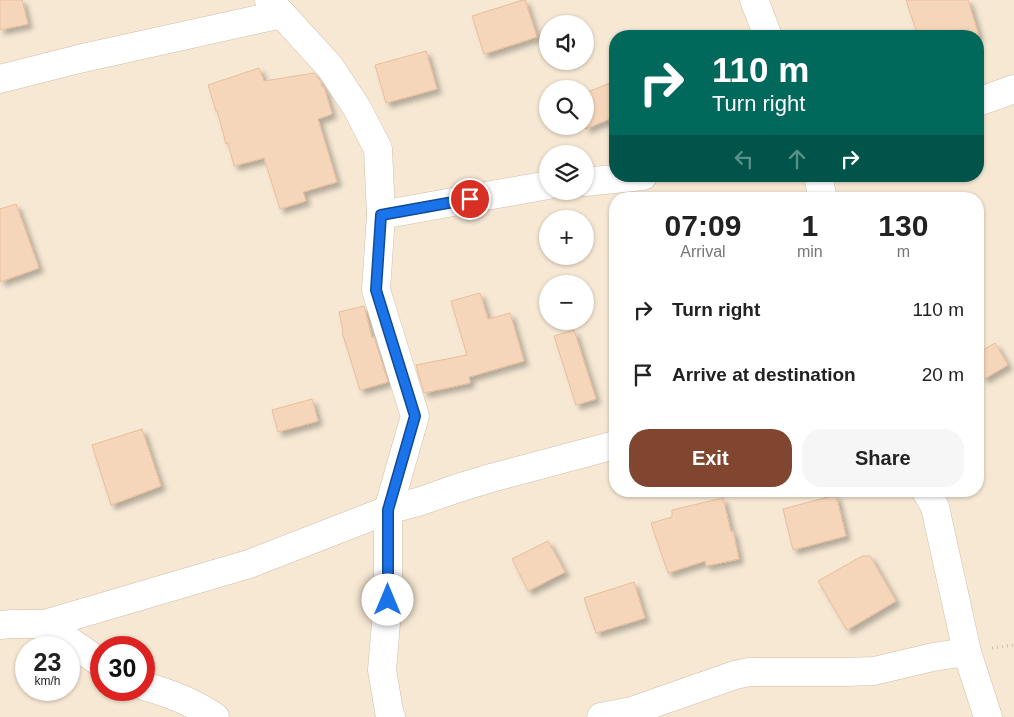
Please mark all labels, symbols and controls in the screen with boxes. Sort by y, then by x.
map controls [539,15,594,330]
button: sound [539,15,594,70]
icon: right [629,50,694,115]
text: 110 m [712,50,809,89]
button: search [539,80,594,135]
text: Turn right [712,91,805,116]
button: layers [539,145,594,200]
icon: left [730,145,758,173]
icon: ahead [783,145,811,173]
icon: right [836,145,864,173]
pin [449,178,491,220]
icon: arrive [456,185,484,213]
text: 07:09 [665,209,741,242]
text: 1 [801,209,818,242]
text: 130 [878,209,928,242]
button: + [539,210,594,265]
text: Arrival [680,243,726,260]
text: min [797,243,823,260]
text: m [897,243,910,260]
button: − [539,275,594,330]
icon: right [629,296,657,324]
text: Turn right [672,299,760,320]
text: 110 m [913,299,964,320]
icon: arrive [629,361,657,389]
text: Arrive at destination [672,364,856,385]
text: 20 m [922,364,964,385]
button: Exit [629,429,792,487]
button: Share [802,429,964,487]
position arrow [361,573,413,625]
speed limit sign: 30 [90,636,155,701]
text: 23 [34,648,61,676]
text: km/h [34,674,61,688]

